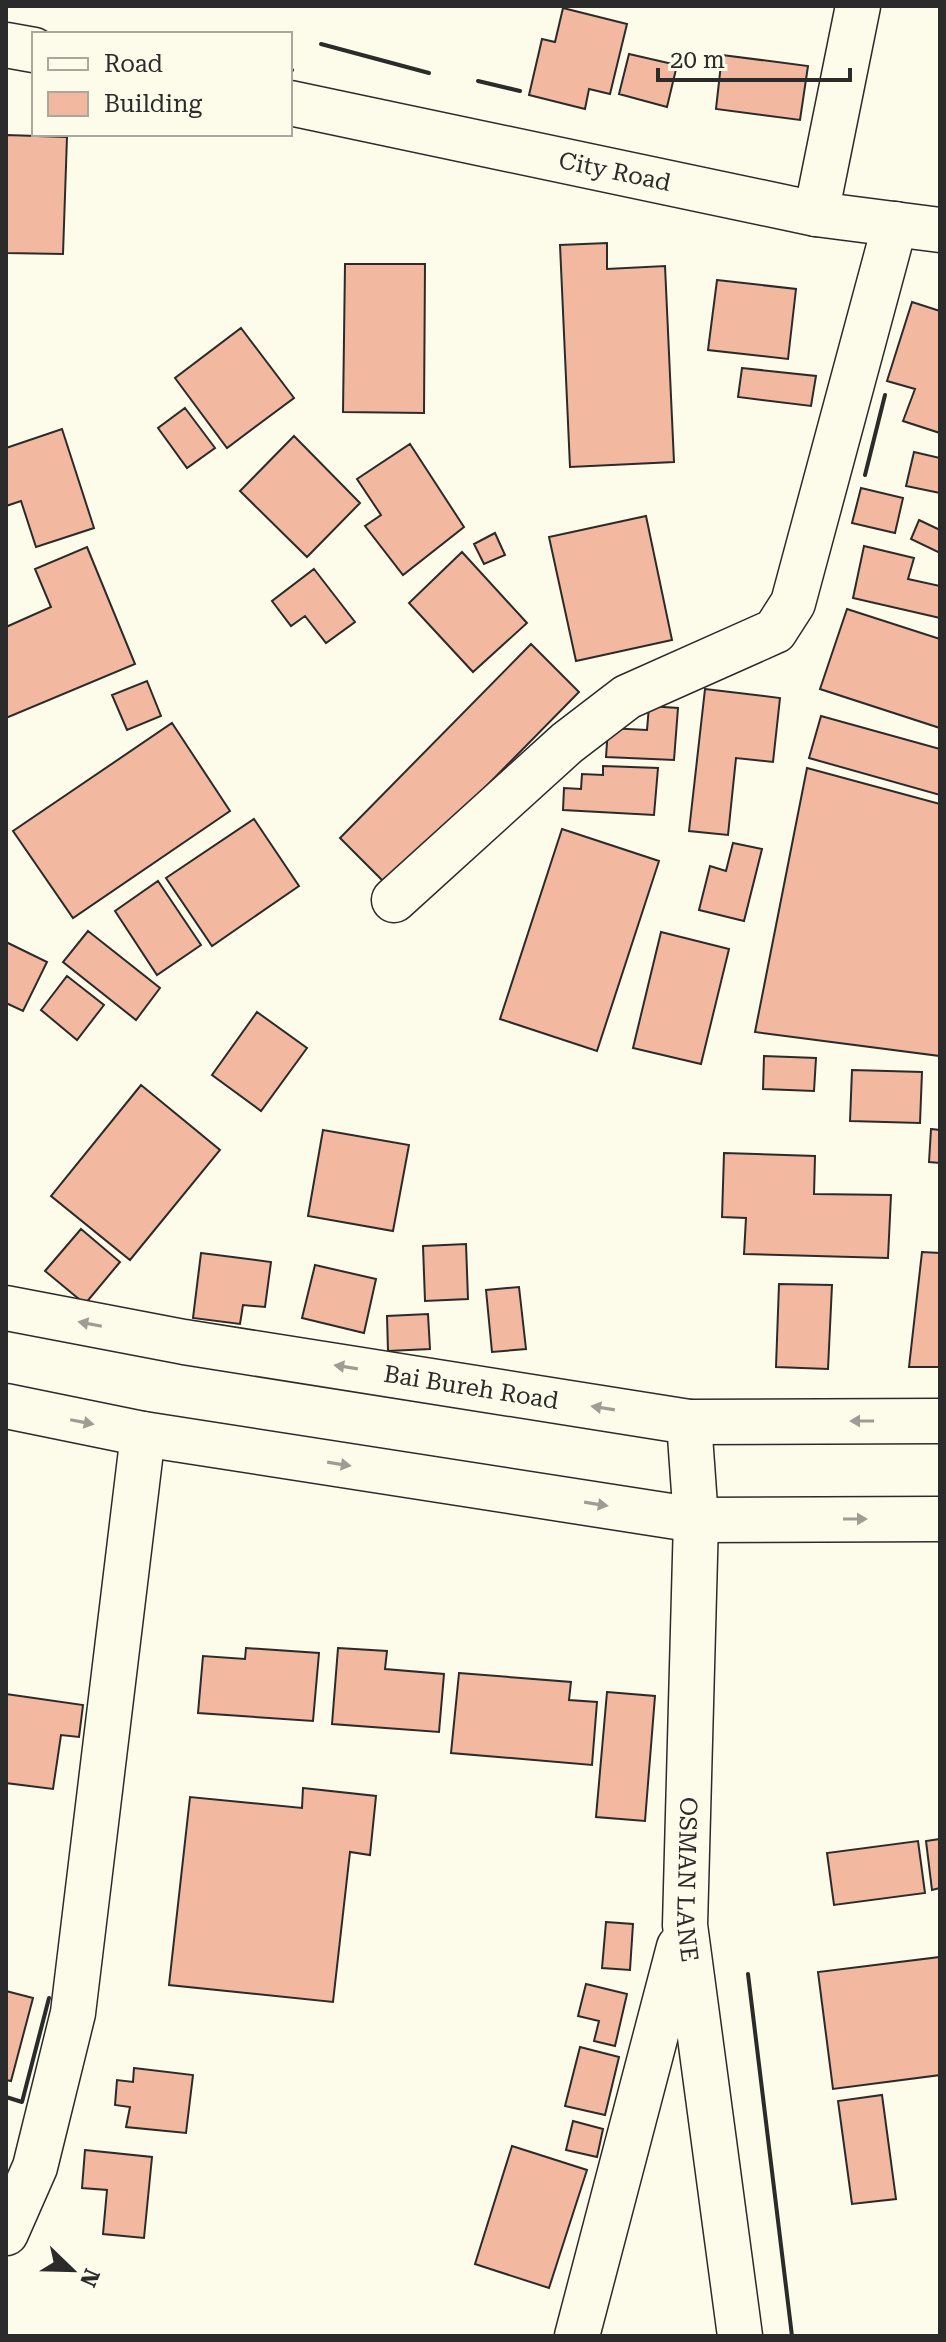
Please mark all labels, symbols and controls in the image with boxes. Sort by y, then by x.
legend [32,32,292,136]
scale bar [658,32,850,82]
text: 20 m [670,46,725,74]
text: Road [104,50,163,78]
text: Building [104,90,202,118]
street label: City Road [556,146,673,197]
one-way arrow [77,1317,102,1329]
street label: Bai Bureh Road [382,1360,561,1415]
one-way arrow [333,1361,358,1373]
one-way arrow [590,1401,615,1414]
one-way arrow [849,1415,874,1427]
one-way arrow [70,1416,95,1428]
one-way arrow [327,1458,352,1471]
one-way arrow [584,1498,609,1511]
one-way arrow [843,1513,868,1525]
street label: OSMAN LANE [671,1797,704,1964]
north arrow [32,2230,112,2310]
text: N [75,2265,105,2290]

